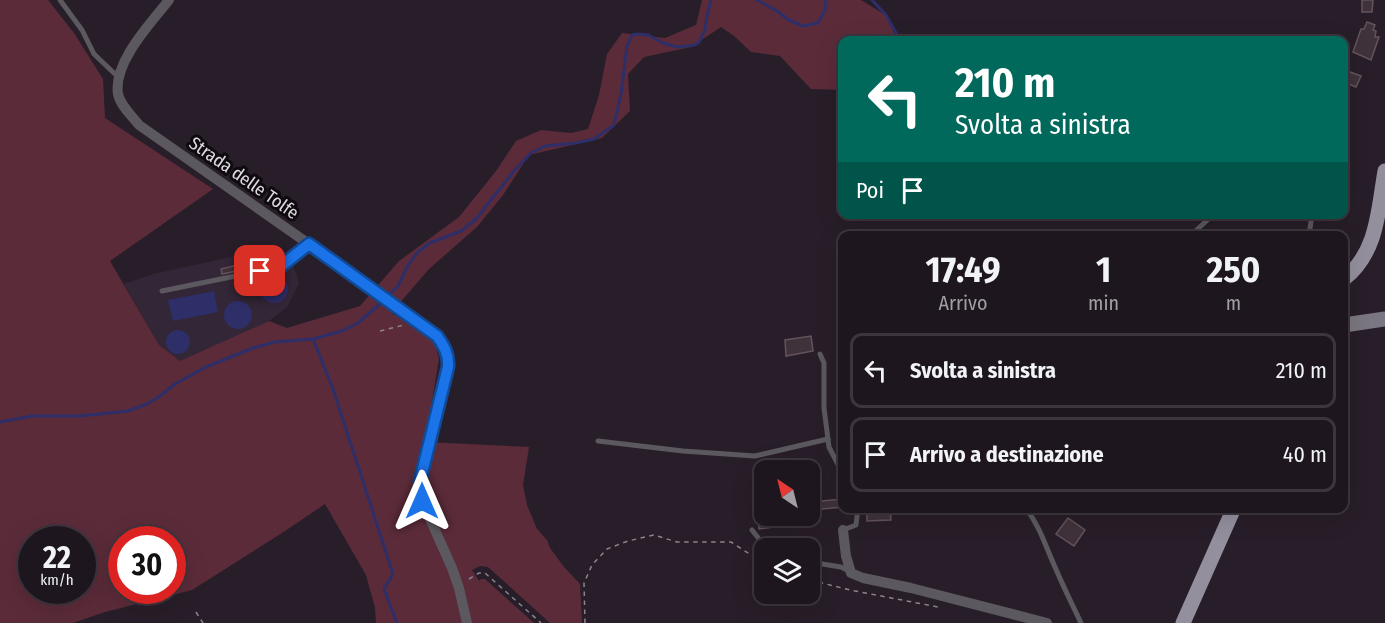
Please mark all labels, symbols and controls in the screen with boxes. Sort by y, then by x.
text: 210 m [955,58,1055,108]
icon: left [856,60,934,138]
text: Svolta a sinistra [955,109,1131,141]
street label: Strada delle Tolfe [185,132,303,224]
icon: arrive [896,174,929,207]
text: Poi [856,177,884,204]
pin [234,245,285,296]
text: 17:49 [925,248,1001,292]
text: 1 [1096,248,1111,292]
text: 250 [1206,248,1261,292]
icon: arrive [243,254,276,287]
text: Arrivo [939,291,987,315]
text: min [1088,291,1119,315]
text: m [1226,291,1241,315]
icon: left [859,354,892,387]
text: Svolta a sinistra [910,357,1056,384]
text: 210 m [1276,357,1327,384]
icon: arrive [859,438,892,471]
text: Arrivo a destinazione [910,441,1104,468]
text: 40 m [1283,441,1327,468]
north arrow [754,460,820,526]
map controls [754,460,820,604]
position arrow [390,469,454,533]
speed limit sign: 30 [108,526,186,604]
button: layers [754,538,820,604]
text: 22 [43,540,71,576]
text: km/h [40,571,74,589]

